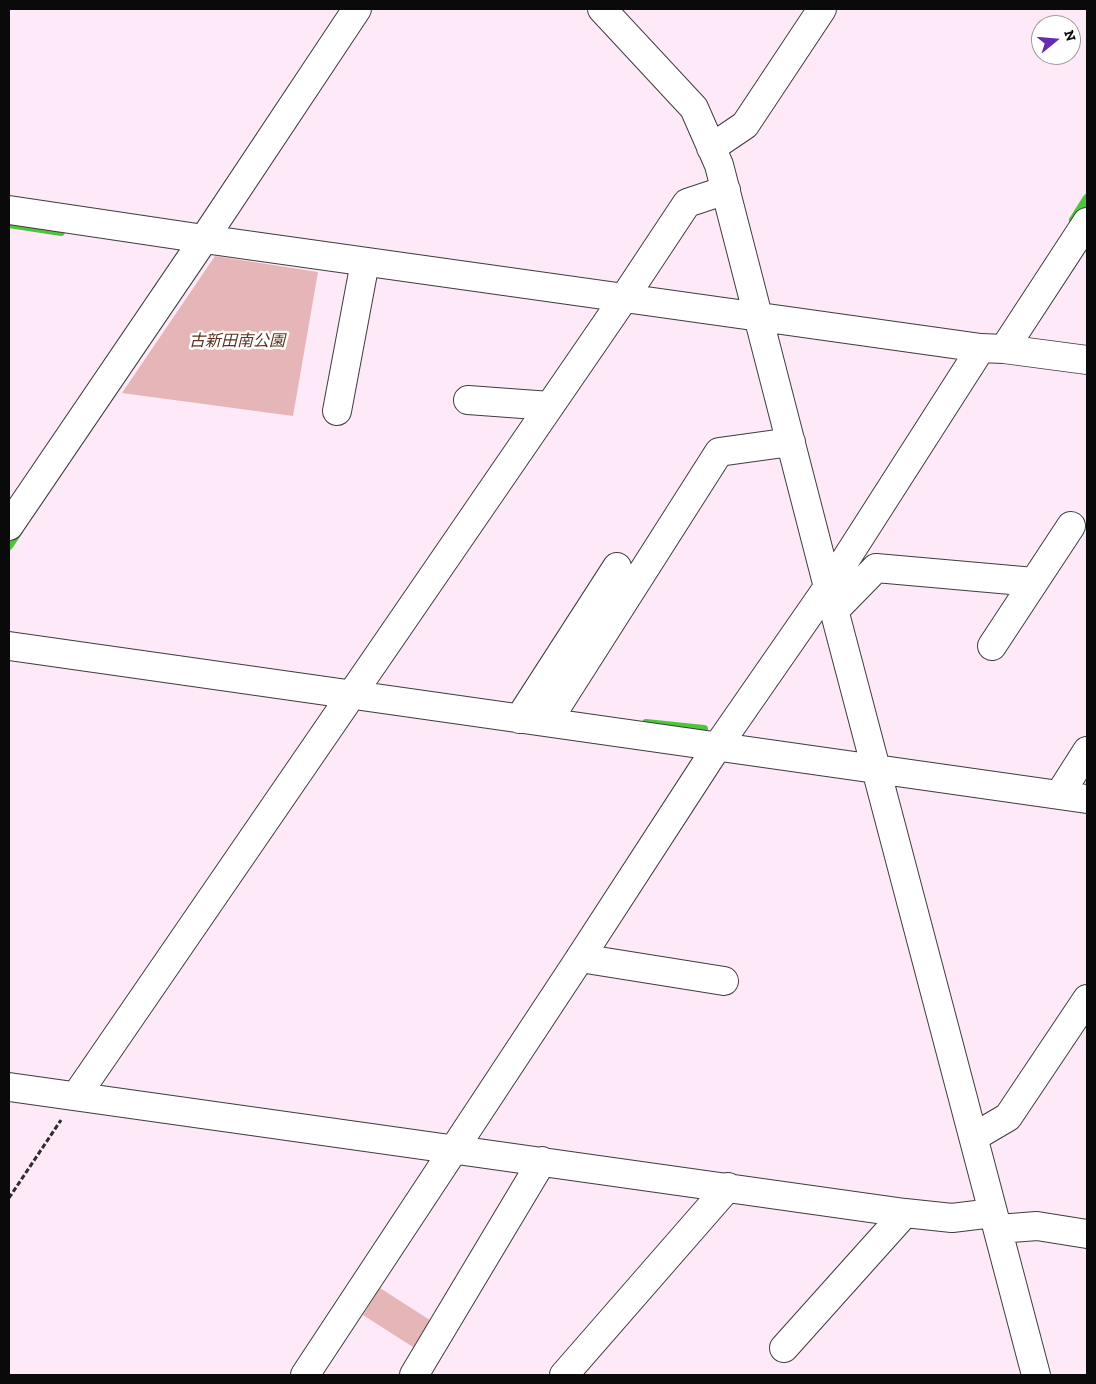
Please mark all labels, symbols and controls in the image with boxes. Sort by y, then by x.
north arrow [1031,15,1081,65]
text: N [1060,28,1080,43]
park label: 古新田南公園 [189,331,285,351]

